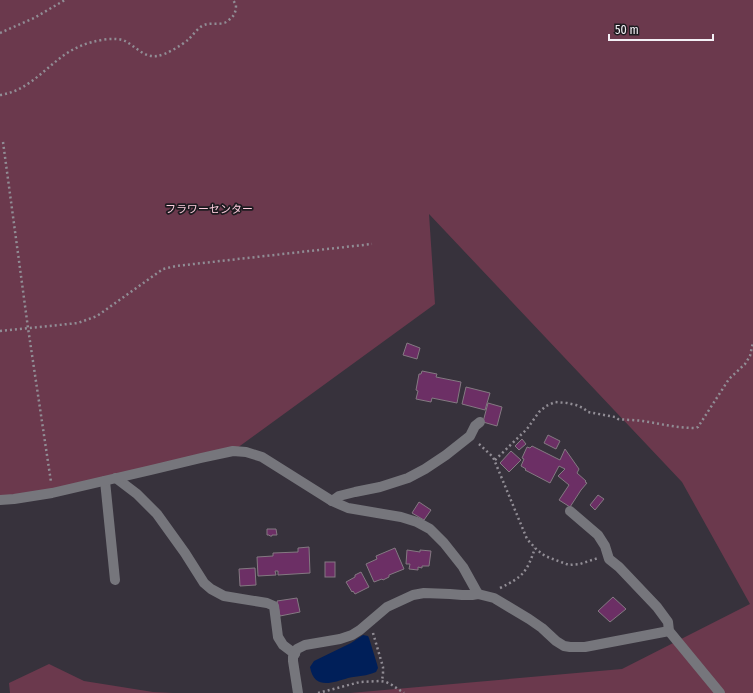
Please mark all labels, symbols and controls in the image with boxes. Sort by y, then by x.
scale bar [609,16,713,42]
text: 50 m [615,23,639,37]
park label: フラワーセンター [165,203,253,216]

